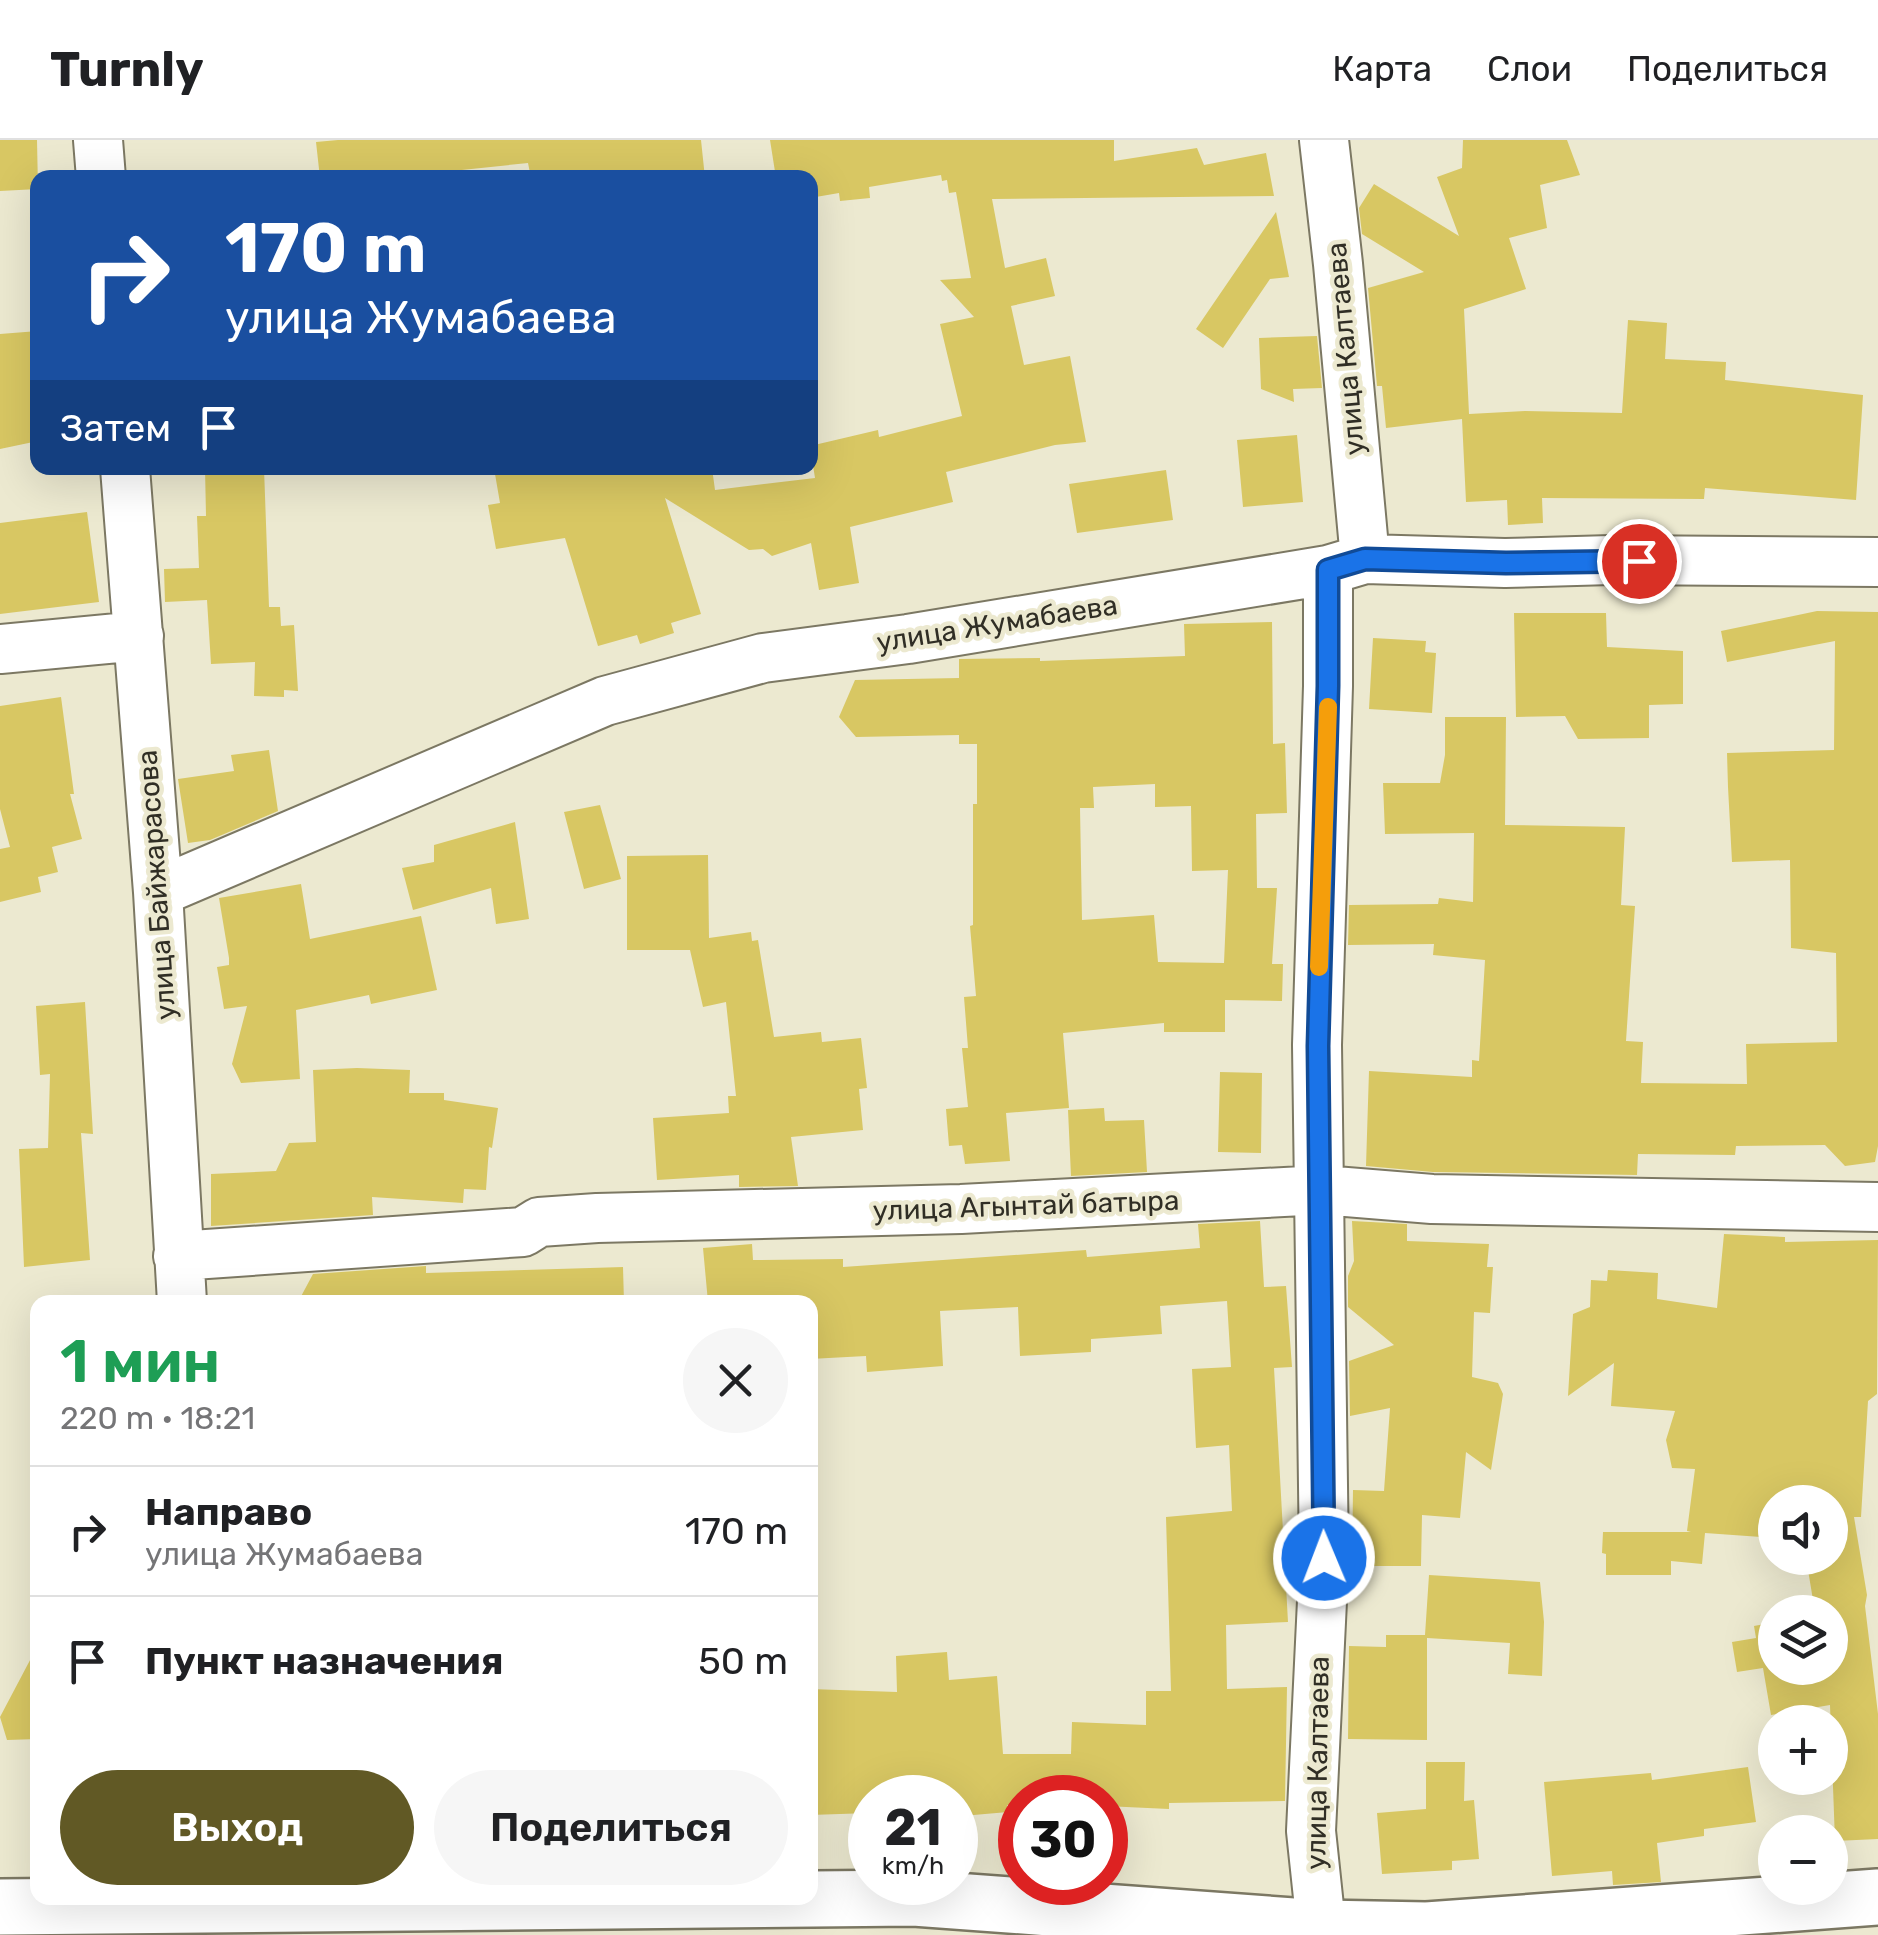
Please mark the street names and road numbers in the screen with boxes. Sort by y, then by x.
street label: улица Калтаева [1320,241,1371,457]
street label: улица Жумабаева [874,588,1120,659]
street label: улица Байжарасова [131,749,182,1021]
street label: улица Агынтай батыра [872,1184,1180,1227]
street label: улица Калтаева [1299,1656,1336,1870]

